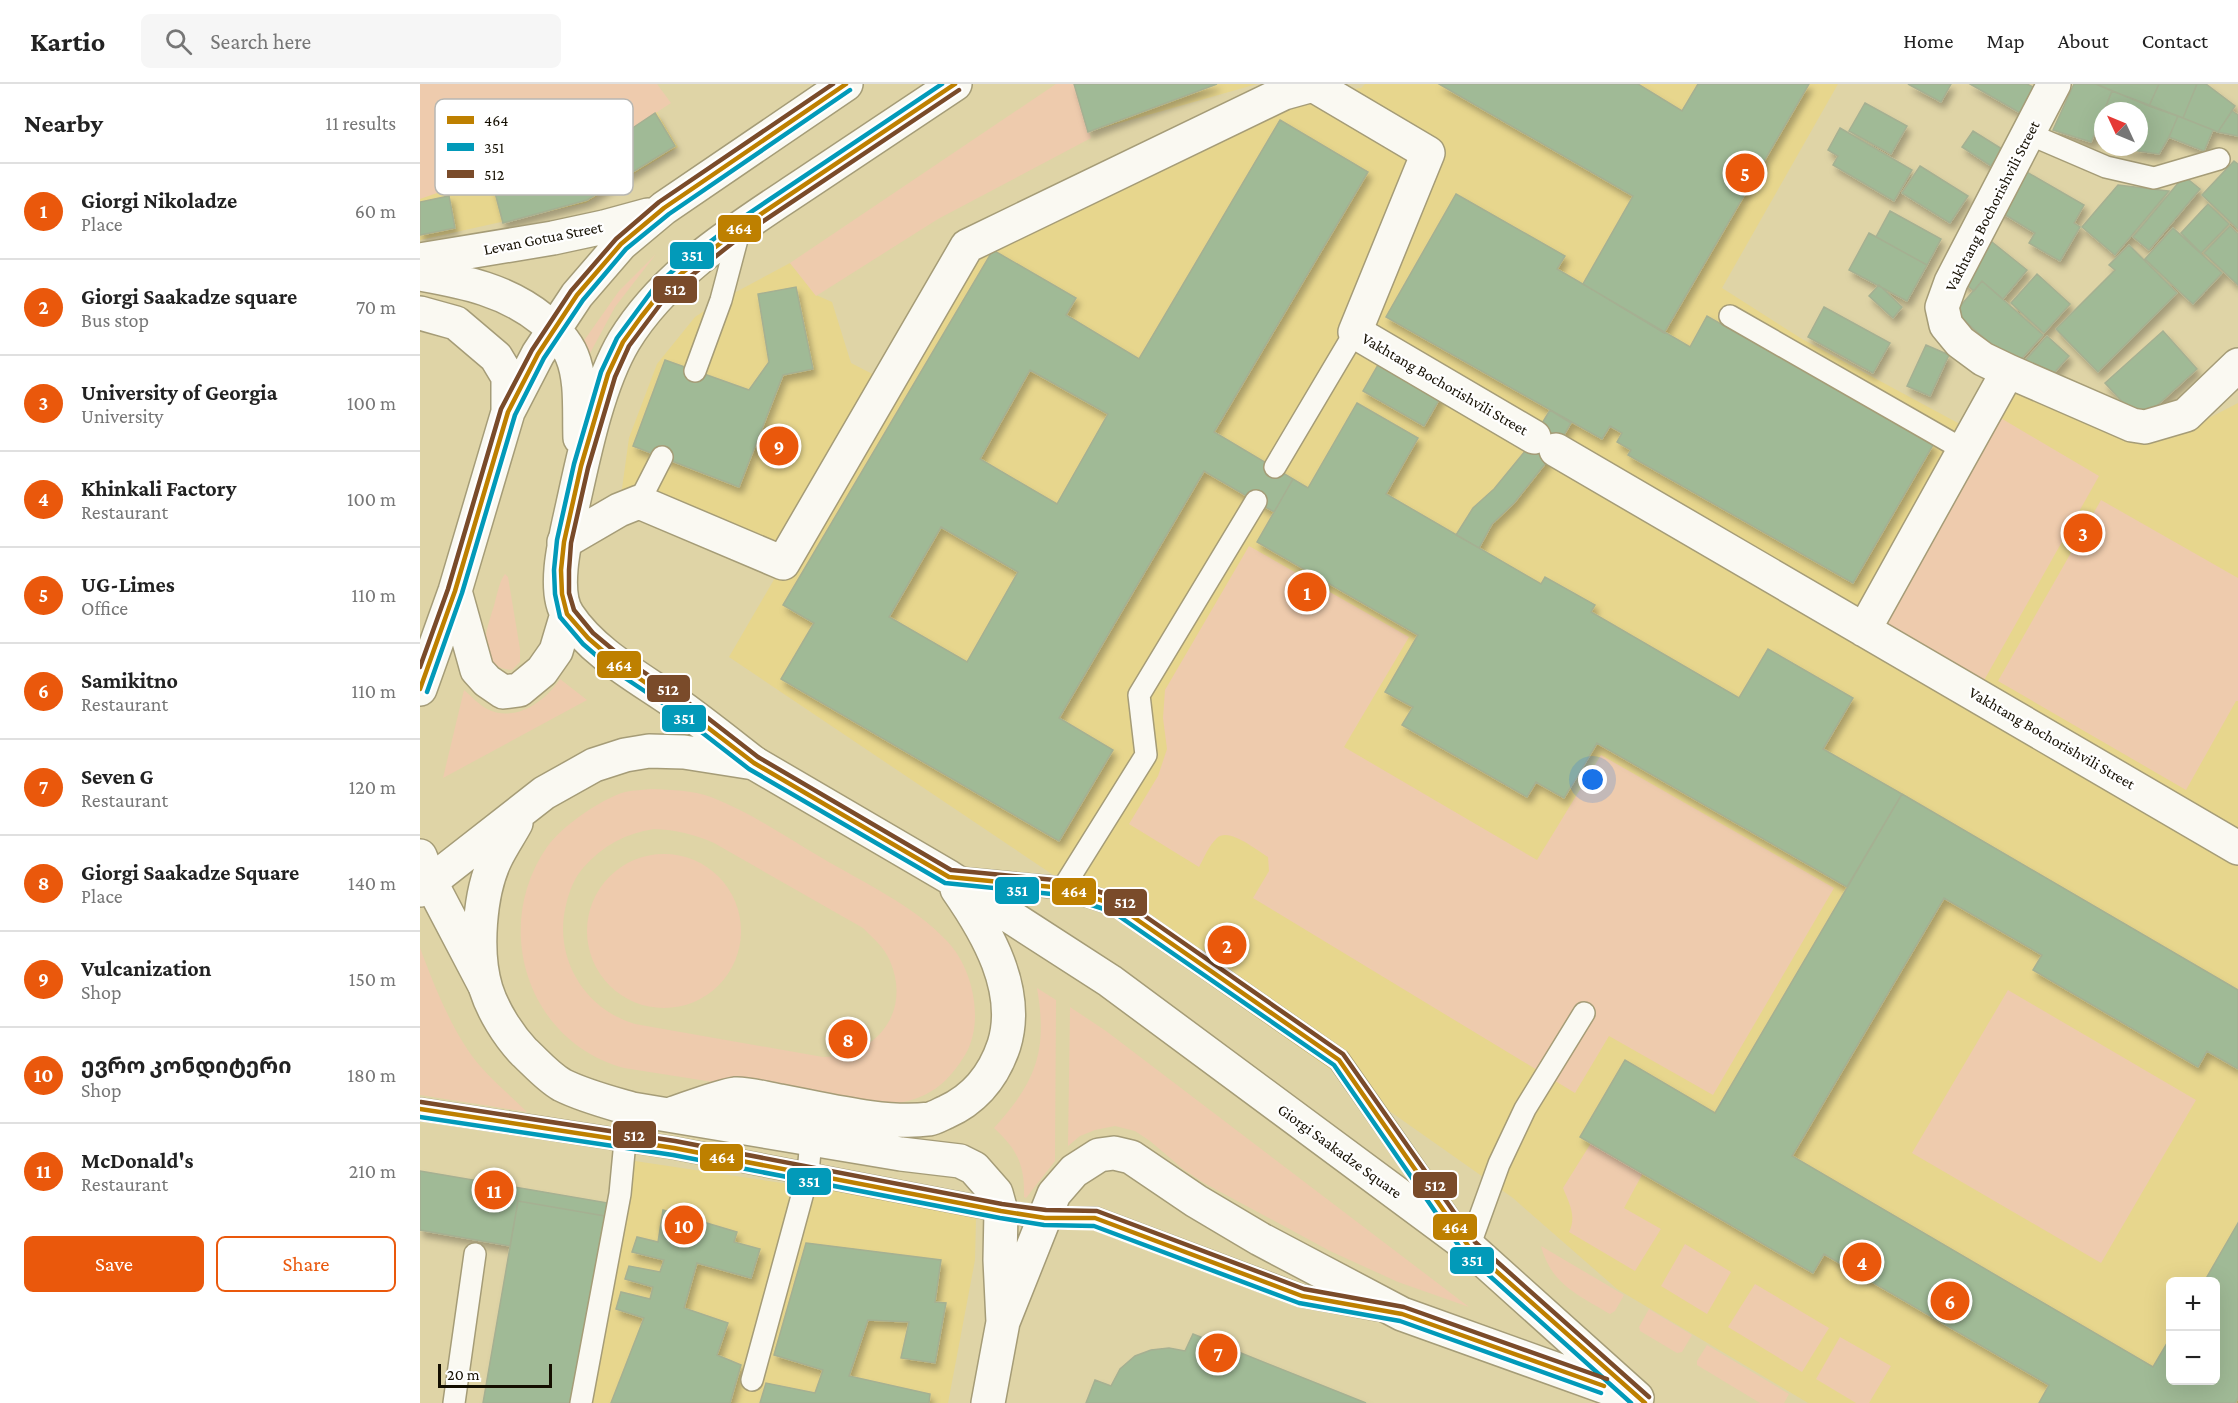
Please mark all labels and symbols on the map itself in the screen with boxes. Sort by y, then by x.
legend [435,99,633,195]
north arrow [2094,102,2148,156]
text: 464 [484,112,508,129]
street label: Vakhtang Bochorishvili Street [1942,117,2044,294]
text: 351 [484,139,504,156]
pin: 5 [1726,150,1764,196]
text: 512 [484,166,505,183]
line badge: 464 [717,214,762,243]
street label: Levan Gotua Street [482,218,605,258]
text: 464 [726,220,752,237]
line badge: 351 [669,241,715,270]
text: 351 [681,247,703,264]
line badge: 512 [652,275,698,304]
text: 512 [664,281,686,298]
street label: Vakhtang Bochorishvili Street [1358,329,1532,440]
pin: 9 [760,424,798,469]
pin: 3 [2064,510,2102,556]
pin: 1 [1288,570,1326,614]
line badge: 464 [596,650,642,679]
text: 464 [606,657,632,674]
line badge: 512 [646,674,691,703]
text: 512 [657,681,679,698]
street label: Vakhtang Bochorishvili Street [1965,683,2139,794]
line badge: 351 [661,704,707,733]
text: 351 [673,710,695,727]
your location [1578,765,1607,794]
line badge: 351 [994,876,1040,905]
line badge: 464 [1051,877,1097,906]
text: 351 [1006,882,1028,899]
text: 464 [1061,883,1087,900]
line badge: 512 [1103,888,1148,917]
text: 512 [1114,894,1136,911]
pin: 2 [1208,922,1246,968]
pin: 8 [828,1016,868,1062]
street label: Giorgi Saakadze Square [1274,1100,1405,1202]
line badge: 512 [612,1120,657,1149]
text: 512 [623,1127,645,1144]
line badge: 464 [699,1143,744,1172]
text: 464 [709,1149,735,1166]
line badge: 351 [786,1167,832,1196]
pin: 11 [474,1168,514,1212]
line badge: 512 [1412,1171,1458,1199]
text: 351 [798,1173,820,1190]
text: 512 [1424,1177,1446,1194]
pin: 10 [664,1202,704,1248]
line badge: 464 [1432,1213,1478,1241]
text: 464 [1442,1219,1468,1236]
pin: 4 [1842,1240,1882,1284]
line badge: 351 [1449,1246,1495,1275]
text: 351 [1461,1252,1483,1269]
pin: 6 [1930,1278,1970,1324]
pin: 7 [1198,1330,1238,1376]
scale bar [438,1361,552,1388]

